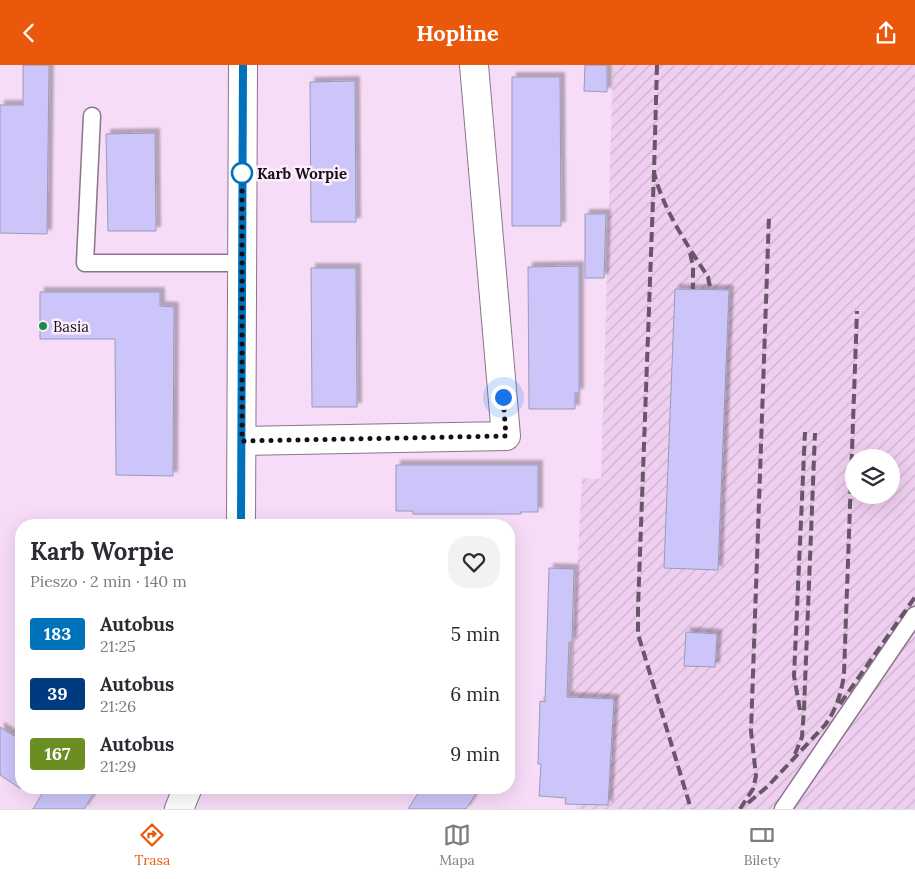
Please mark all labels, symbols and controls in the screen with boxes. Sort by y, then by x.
icon: back [15,19,43,47]
text: Hopline [416,19,499,47]
icon: share [872,19,900,47]
marker: Karb Worpie [231,162,253,184]
place label: Karb Worpie [257,164,347,183]
place label: Basia [53,317,89,336]
marker: Basia [37,320,49,332]
your location [491,385,516,410]
map controls [845,449,900,504]
button: layers [845,449,900,504]
text: Karb Worpie [30,536,174,567]
button: heart [448,536,500,588]
text: Pieszo · 2 min · 140 m [30,571,187,591]
text: Autobus [100,612,174,636]
text: 183 [44,622,71,645]
text: 5 min [451,622,500,646]
text: 21:25 [100,636,136,656]
text: Autobus [100,672,174,696]
text: 39 [47,682,68,705]
text: 6 min [450,682,500,706]
text: 21:26 [100,696,136,716]
text: Autobus [100,732,174,756]
text: 167 [44,742,71,765]
text: 9 min [450,742,500,766]
text: 21:29 [100,756,136,776]
tab: Trasa [135,821,170,869]
tab: Mapa [439,821,475,869]
tab: Bilety [744,821,781,869]

